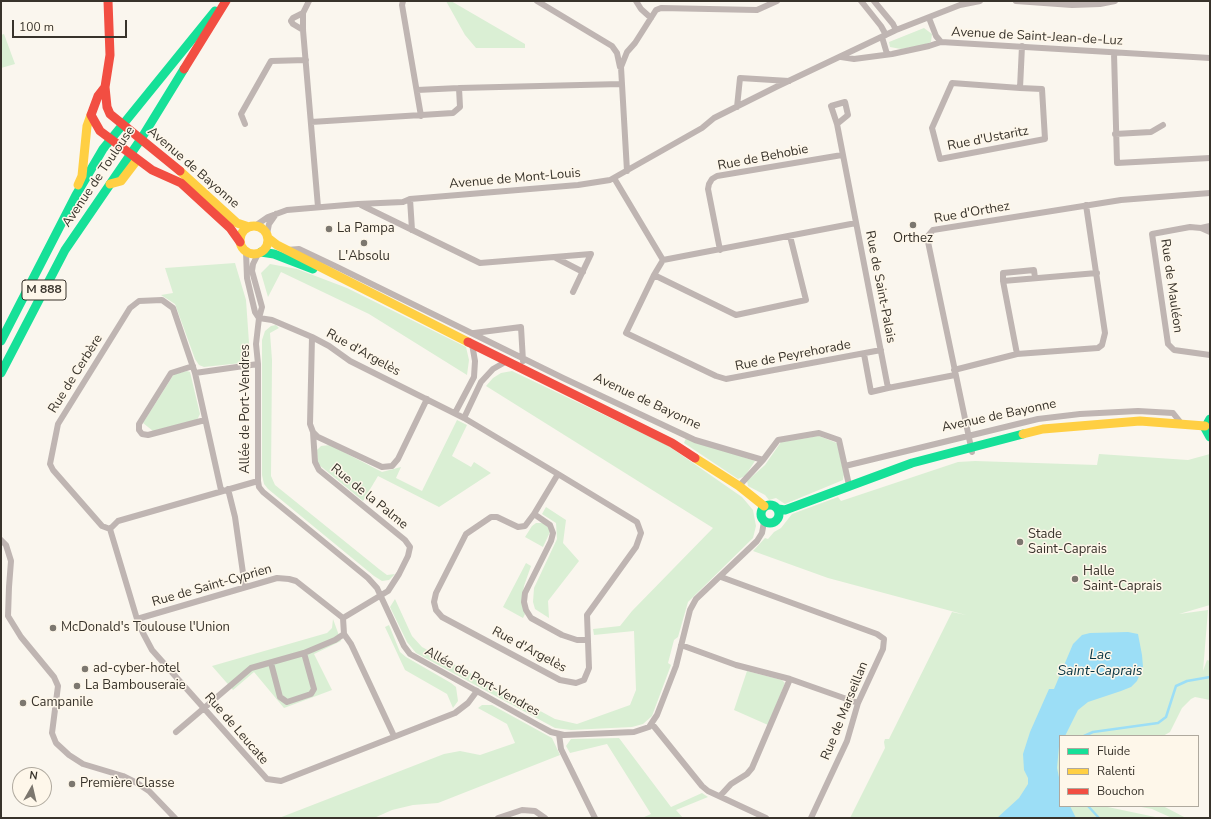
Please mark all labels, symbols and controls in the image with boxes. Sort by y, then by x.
scale bar [14,12,129,38]
text: 100 m [19,19,54,35]
street label: Avenue de Saint-Jean-de-Luz [951,25,1123,49]
street label: Avenue de Toulouse [59,124,139,230]
street label: Avenue de Bayonne [144,124,242,212]
street label: Rue d'Ustaritz [946,124,1030,154]
street label: Rue de Behobie [716,142,810,174]
street label: Avenue de Mont-Louis [449,165,581,193]
street label: Rue d'Orthez [933,199,1011,227]
marker: Orthez [908,220,918,230]
place label: La Pampa [337,221,395,237]
marker: La Pampa [324,224,334,234]
street label: Rue de Saint-Palais [861,230,899,344]
place label: Orthez [893,231,933,247]
marker: L'Absolu [359,238,369,248]
street label: Rue de Mauléon [1157,238,1185,334]
place label: L'Absolu [338,249,390,265]
road number: M 888 [22,280,66,300]
street label: Rue d'Argelès [323,326,403,380]
street label: Rue de Cerbère [46,332,106,416]
street label: Rue de Peyrehorade [734,337,852,375]
street label: Allée de Port-Vendres [238,344,254,474]
street label: Avenue de Bayonne [591,370,703,434]
street label: Avenue de Bayonne [940,396,1058,436]
street label: Rue de la Palme [327,461,411,533]
place label: Stade Saint-Caprais [1028,527,1107,558]
marker: Stade Saint-Caprais [1015,537,1025,547]
street label: Rue de Saint-Cyprien [150,561,274,611]
place label: Halle Saint-Caprais [1083,564,1162,595]
marker: Halle Saint-Caprais [1070,574,1080,584]
place label: McDonald's Toulouse l'Union [61,620,230,636]
marker: McDonald's Toulouse l'Union [48,623,58,633]
street label: Rue d'Argelès [489,624,569,676]
street label: Allée de Port-Vendres [422,644,542,720]
water label: Lac Saint-Caprais [1057,648,1143,680]
street label: Rue de Marseillan [818,659,872,763]
place label: ad-cyber-hotel [93,661,180,677]
marker: ad-cyber-hotel [80,664,90,674]
place label: La Bambouseraie [85,678,186,694]
marker: La Bambouseraie [72,681,82,691]
street label: Rue de Leucate [201,690,271,768]
place label: Campanile [31,695,93,711]
marker: Campanile [18,698,28,708]
legend [1059,735,1199,807]
text: Fluide [1097,743,1130,759]
text: Ralenti [1097,763,1135,779]
north arrow [12,767,52,807]
text: N [28,768,39,784]
place label: Première Classe [80,776,174,792]
marker: Première Classe [67,779,77,789]
text: Bouchon [1097,783,1144,799]

